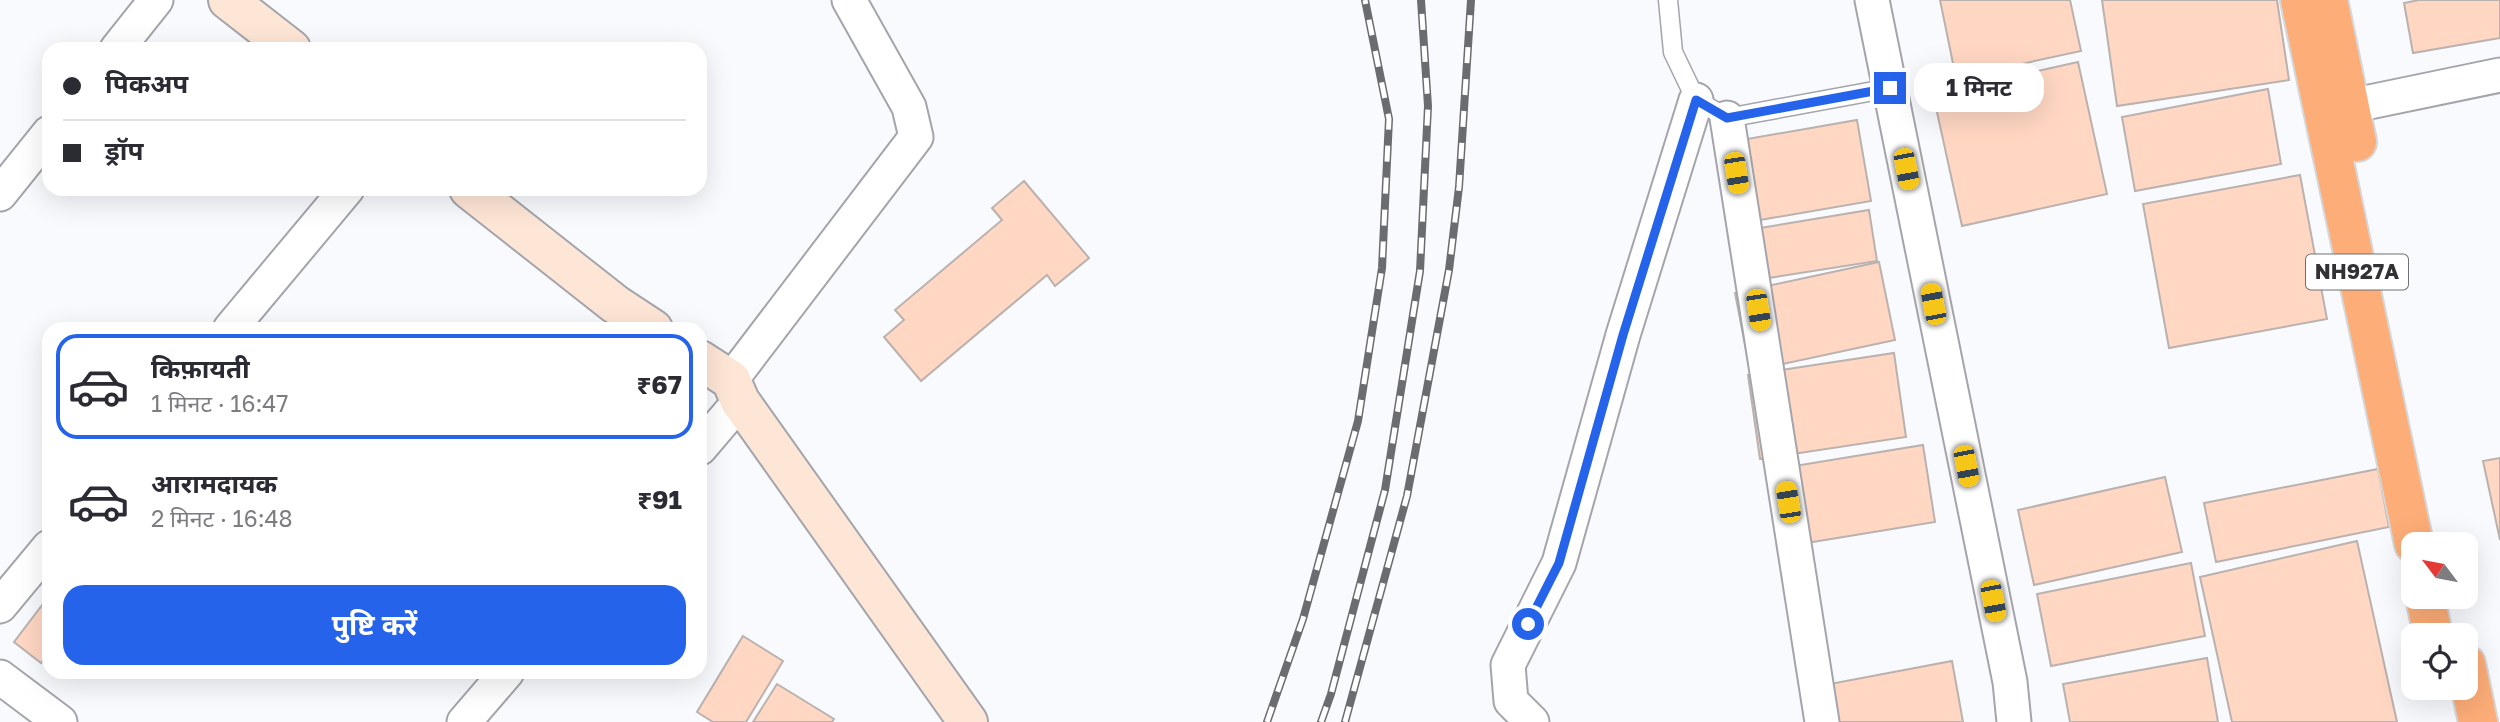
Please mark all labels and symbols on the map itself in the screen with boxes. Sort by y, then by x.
callout: 1 मिनट [1914,64,2044,112]
route end [1874,72,1906,104]
car [1892,146,1921,192]
car [1723,151,1750,195]
road number: NH927A [2306,254,2408,290]
car [1919,281,1948,327]
car [1745,288,1772,332]
car [1952,443,1981,489]
car [1775,480,1802,524]
north arrow [2401,532,2478,609]
car [1979,578,2008,624]
route start [1512,608,1544,640]

